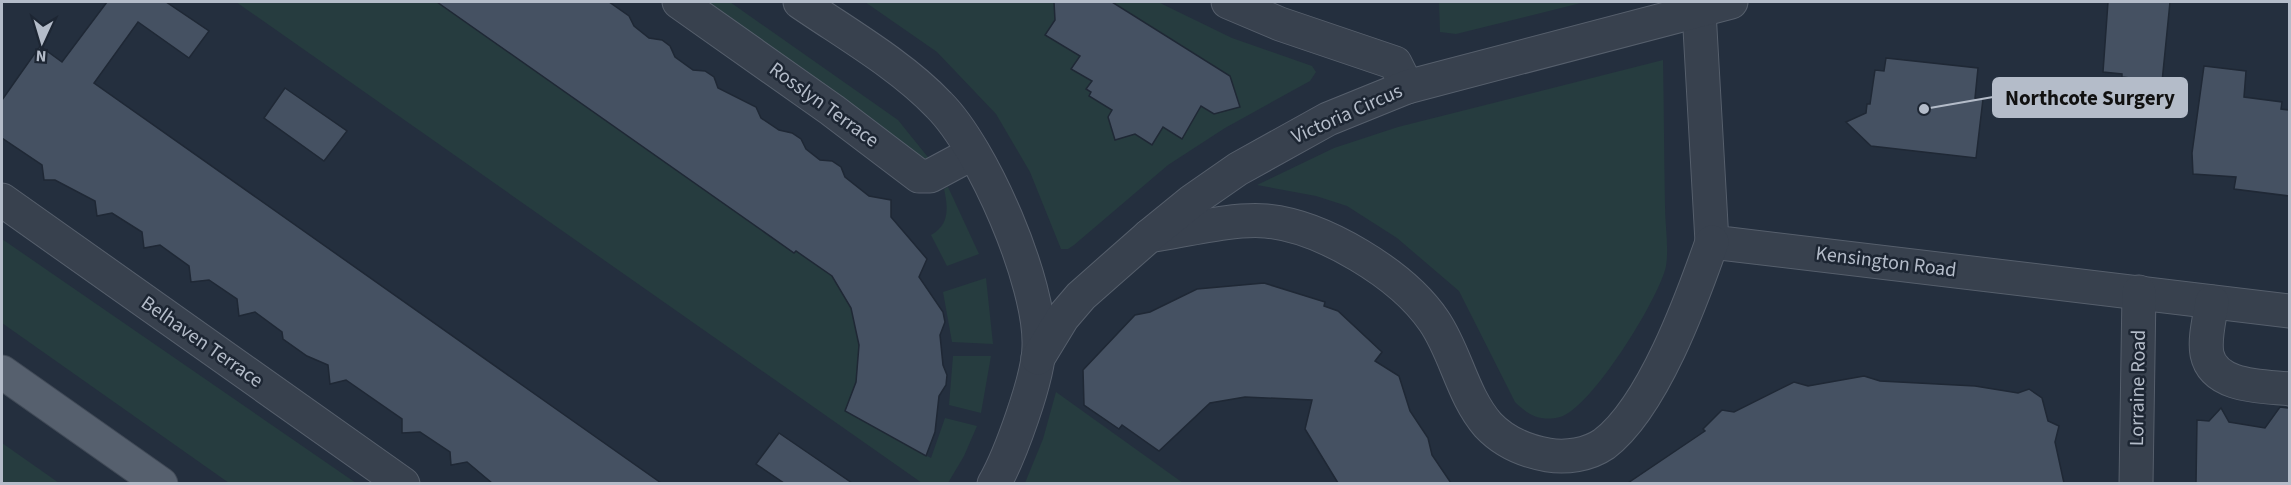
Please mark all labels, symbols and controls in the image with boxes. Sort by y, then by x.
north arrow [12,12,72,72]
text: N [35,45,47,67]
street label: Rosslyn Terrace [763,56,885,154]
street label: Victoria Circus [1287,77,1407,151]
callout: Northcote Surgery [1993,78,2187,117]
text: Northcote Surgery [2005,83,2175,113]
street label: Kensington Road [1814,239,1958,285]
street label: Belhaven Terrace [135,289,269,395]
street label: Lorraine Road [2123,330,2153,446]

